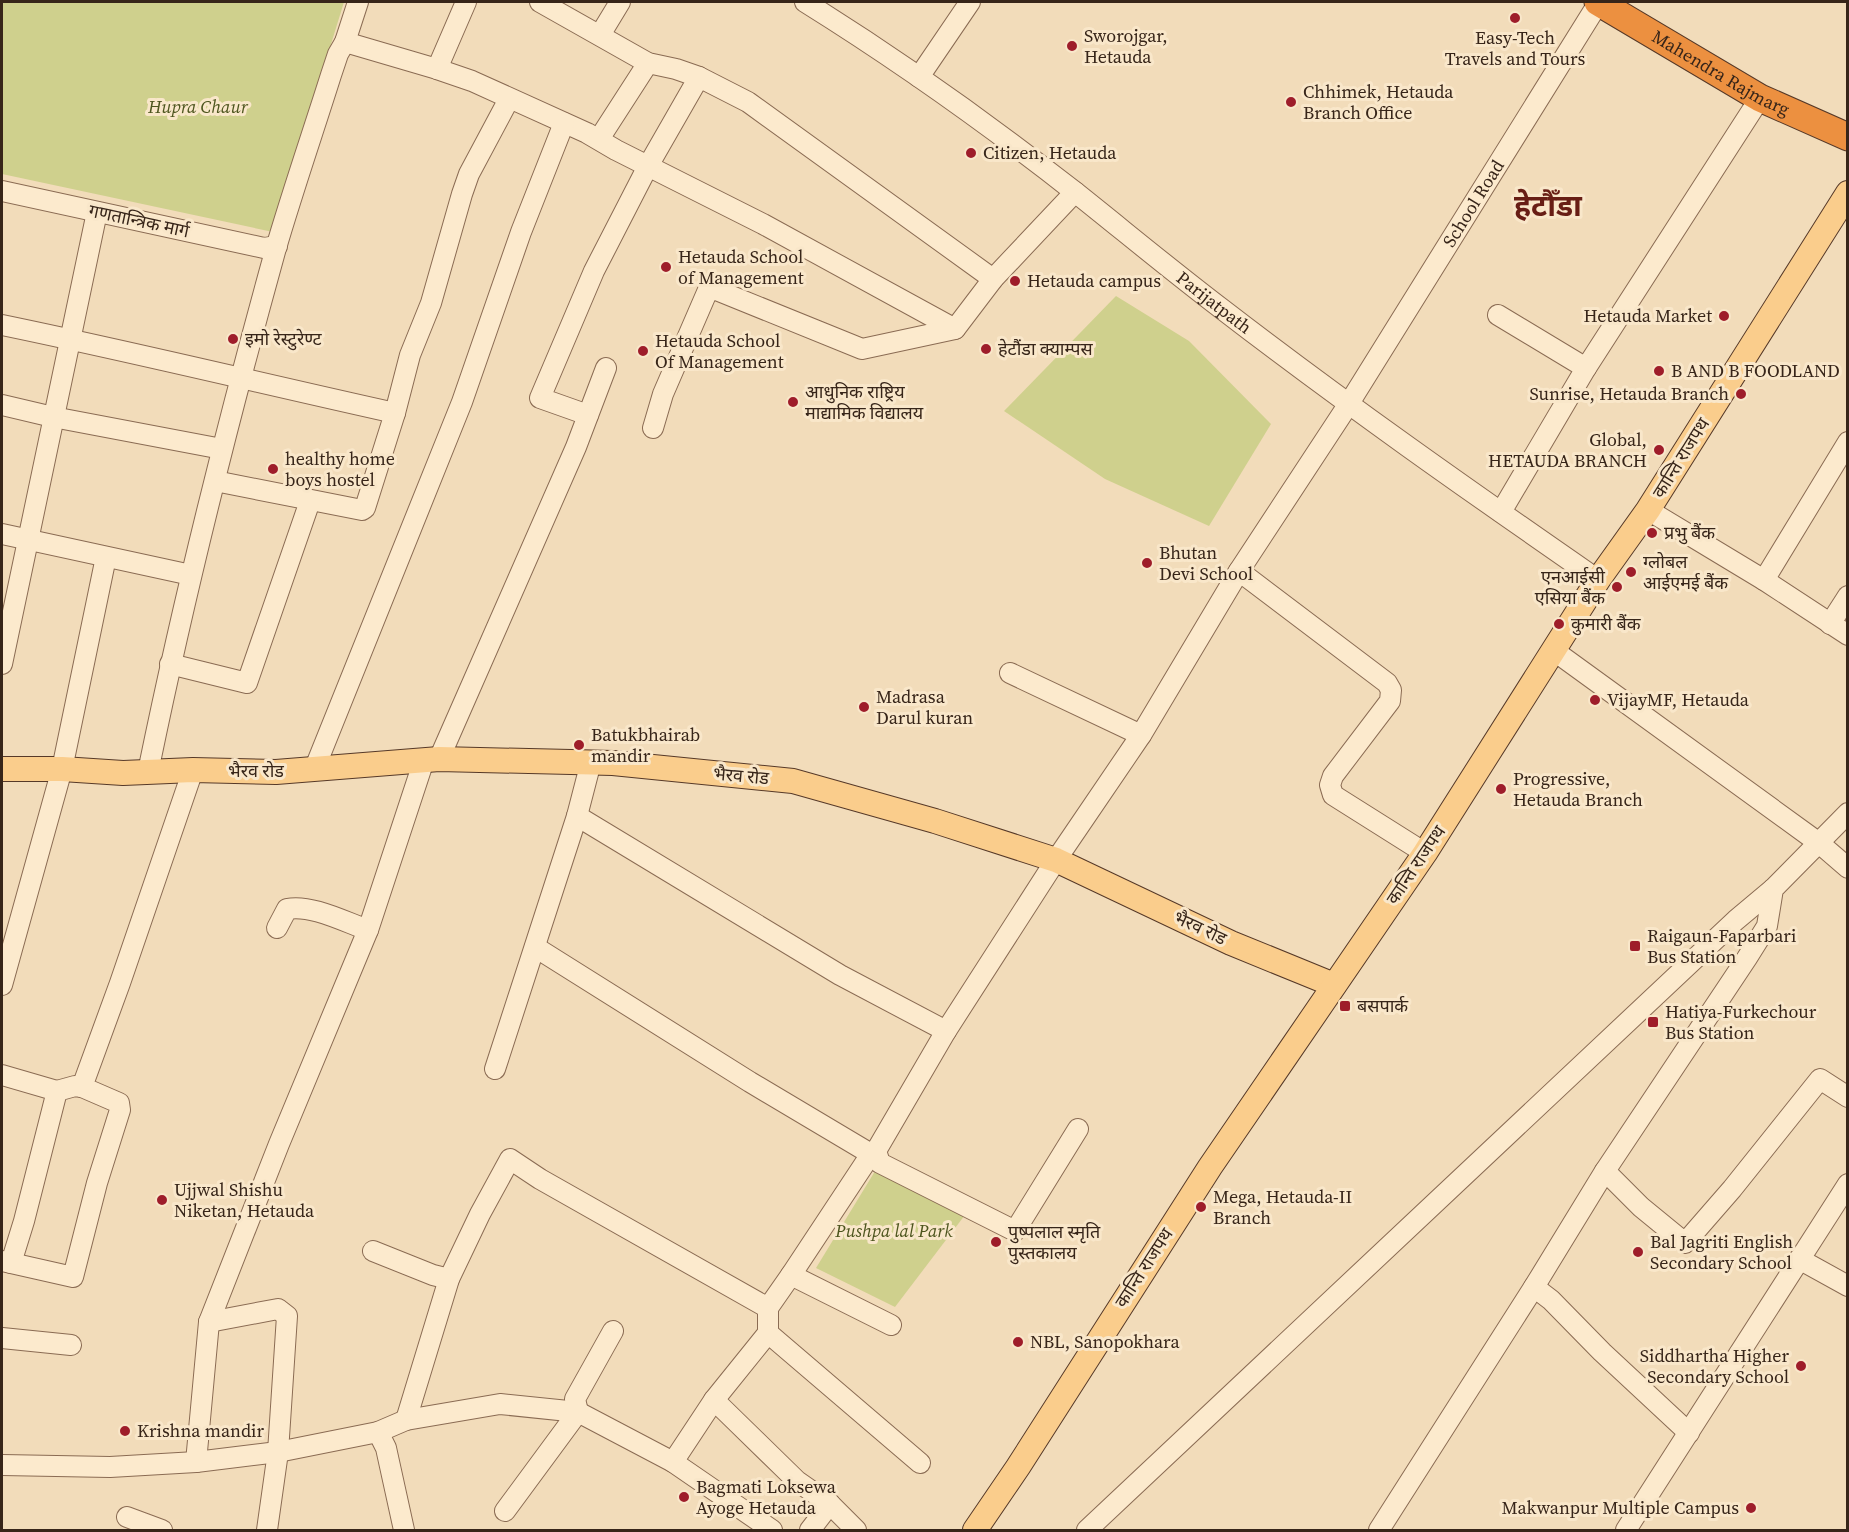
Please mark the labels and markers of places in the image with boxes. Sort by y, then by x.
marker: Easy-Tech Travels and Tours [1508,11,1522,25]
place label: Sworojgar, Hetauda [1084,23,1168,69]
place label: Easy-Tech Travels and Tours [1445,25,1586,71]
marker: Sworojgar, Hetauda [1065,39,1079,53]
place label: Chhimek, Hetauda Branch Office [1303,79,1454,125]
marker: Chhimek, Hetauda Branch Office [1284,95,1298,109]
place label: Citizen, Hetauda [983,140,1117,165]
marker: Citizen, Hetauda [964,146,978,160]
place label: Hetauda School of Management [678,244,804,290]
marker: Hetauda School of Management [659,260,673,274]
place label: Hetauda campus [1027,268,1161,293]
marker: Hetauda campus [1008,274,1022,288]
place label: Hetauda Market [1583,303,1712,328]
marker: Hetauda Market [1717,309,1731,323]
place label: इमो रेस्टुरेण्ट [245,326,323,351]
place label: Hetauda School Of Management [655,328,784,374]
marker: इमो रेस्टुरेण्ट [226,332,240,346]
place label: हेटौंडा क्याम्पस [998,336,1093,361]
marker: हेटौंडा क्याम्पस [979,342,993,356]
marker: Hetauda School Of Management [636,344,650,358]
place label: B AND B FOODLAND [1671,358,1840,383]
marker: B AND B FOODLAND [1652,364,1666,378]
place label: आधुनिक राष्ट्रिय माद्यामिक विद्यालय [805,379,924,425]
place label: Sunrise, Hetauda Branch [1530,381,1729,406]
marker: Sunrise, Hetauda Branch [1734,387,1748,401]
marker: आधुनिक राष्ट्रिय माद्यामिक विद्यालय [786,395,800,409]
place label: Global, HETAUDA BRANCH [1488,427,1647,473]
marker: Global, HETAUDA BRANCH [1652,443,1666,457]
place label: healthy home boys hostel [285,446,395,492]
marker: healthy home boys hostel [266,462,280,476]
place label: प्रभु बैंक [1664,520,1716,545]
marker: प्रभु बैंक [1645,526,1659,540]
place label: Bhutan Devi School [1159,540,1253,586]
place label: ग्लोबल आईएमई बैंक [1643,549,1729,595]
marker: Bhutan Devi School [1140,556,1154,570]
place label: एनआईसी एसिया बैंक [1535,564,1606,610]
marker: ग्लोबल आईएमई बैंक [1624,565,1638,579]
marker: एनआईसी एसिया बैंक [1610,580,1624,594]
place label: कुमारी बैंक [1571,611,1642,636]
marker: कुमारी बैंक [1552,617,1566,631]
place label: Madrasa Darul kuran [876,684,973,730]
place label: VijayMF, Hetauda [1607,687,1750,712]
marker: VijayMF, Hetauda [1588,693,1602,707]
marker: Madrasa Darul kuran [857,700,871,714]
place label: Batukbhairab mandir [591,722,700,768]
marker: Batukbhairab mandir [572,738,586,752]
place label: Progressive, Hetauda Branch [1513,766,1643,812]
marker: Progressive, Hetauda Branch [1494,782,1508,796]
place label: Raigaun-Faparbari Bus Station [1647,923,1796,969]
marker: Raigaun-Faparbari Bus Station [1628,939,1642,953]
place label: बसपार्क [1357,993,1409,1018]
marker: बसपार्क [1338,999,1352,1013]
place label: Hatiya-Furkechour Bus Station [1665,999,1817,1045]
marker: Hatiya-Furkechour Bus Station [1646,1015,1660,1029]
place label: Ujjwal Shishu Niketan, Hetauda [174,1177,315,1223]
place label: Mega, Hetauda-II Branch [1213,1184,1352,1230]
marker: Ujjwal Shishu Niketan, Hetauda [155,1193,169,1207]
marker: Mega, Hetauda-II Branch [1194,1200,1208,1214]
place label: पुष्पलाल स्मृति पुस्तकालय [1008,1219,1101,1265]
place label: Bal Jagriti English Secondary School [1650,1229,1793,1275]
marker: पुष्पलाल स्मृति पुस्तकालय [989,1235,1003,1249]
marker: Bal Jagriti English Secondary School [1631,1245,1645,1259]
place label: NBL, Sanopokhara [1030,1329,1181,1354]
marker: NBL, Sanopokhara [1011,1335,1025,1349]
place label: Siddhartha Higher Secondary School [1640,1343,1789,1389]
marker: Siddhartha Higher Secondary School [1794,1359,1808,1373]
place label: Krishna mandir [137,1418,264,1443]
marker: Krishna mandir [118,1424,132,1438]
place label: Bagmati Loksewa Ayoge Hetauda [696,1474,837,1520]
marker: Bagmati Loksewa Ayoge Hetauda [677,1490,691,1504]
place label: Makwanpur Multiple Campus [1502,1495,1739,1520]
marker: Makwanpur Multiple Campus [1744,1501,1758,1515]

